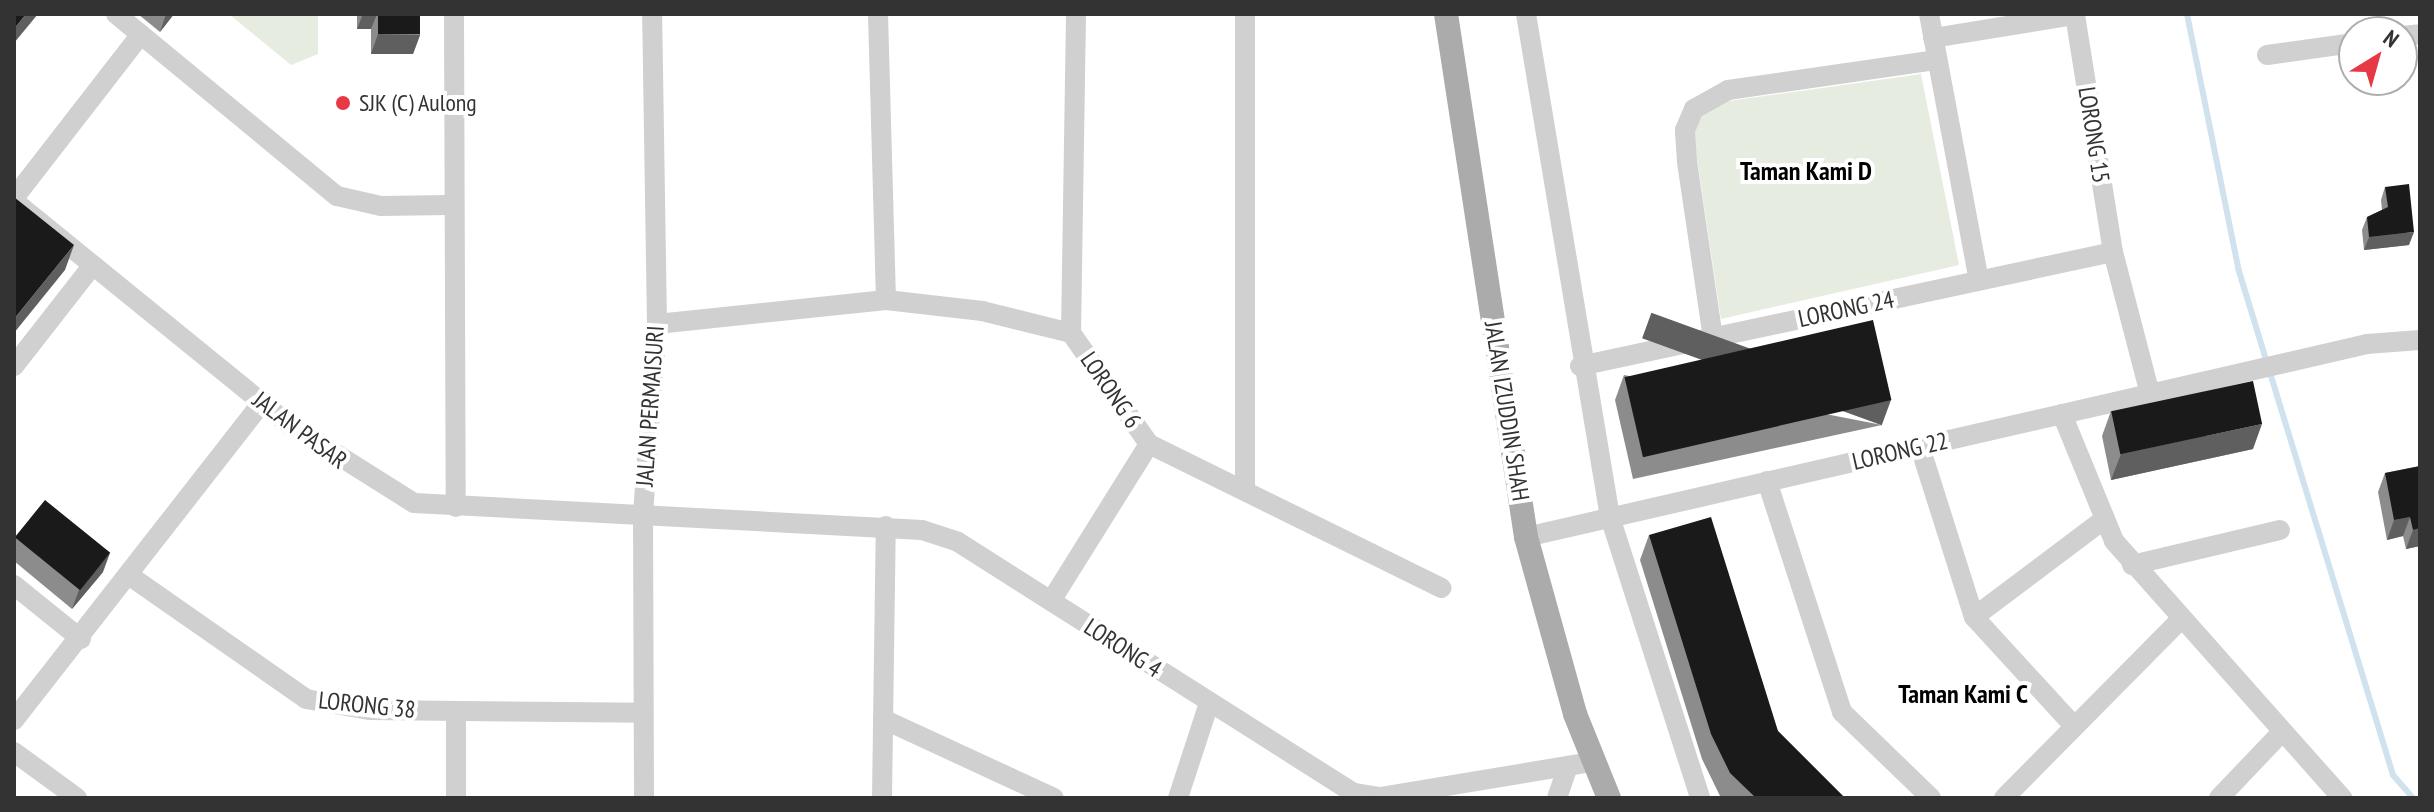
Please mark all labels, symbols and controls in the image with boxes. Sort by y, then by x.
north arrow [2338,16,2418,96]
text: N [2378,24,2404,53]
street label: LORONG 15 [2072,85,2116,185]
place label: SJK (C) Aulong [359,89,478,117]
marker: SJK (C) Aulong [334,94,352,112]
district label: Taman Kami D [1740,155,1872,187]
street label: LORONG 24 [1795,285,1897,333]
street label: JALAN IZUDDIN SHAH [1479,319,1535,503]
street label: JALAN PERMAISURI [630,325,670,487]
street label: LORONG 6 [1074,346,1148,434]
street label: JALAN PASAR [247,385,353,475]
street label: LORONG 22 [1849,426,1951,476]
street label: LORONG 4 [1079,612,1167,684]
district label: Taman Kami C [1898,678,2028,710]
street label: LORONG 38 [317,686,417,724]

